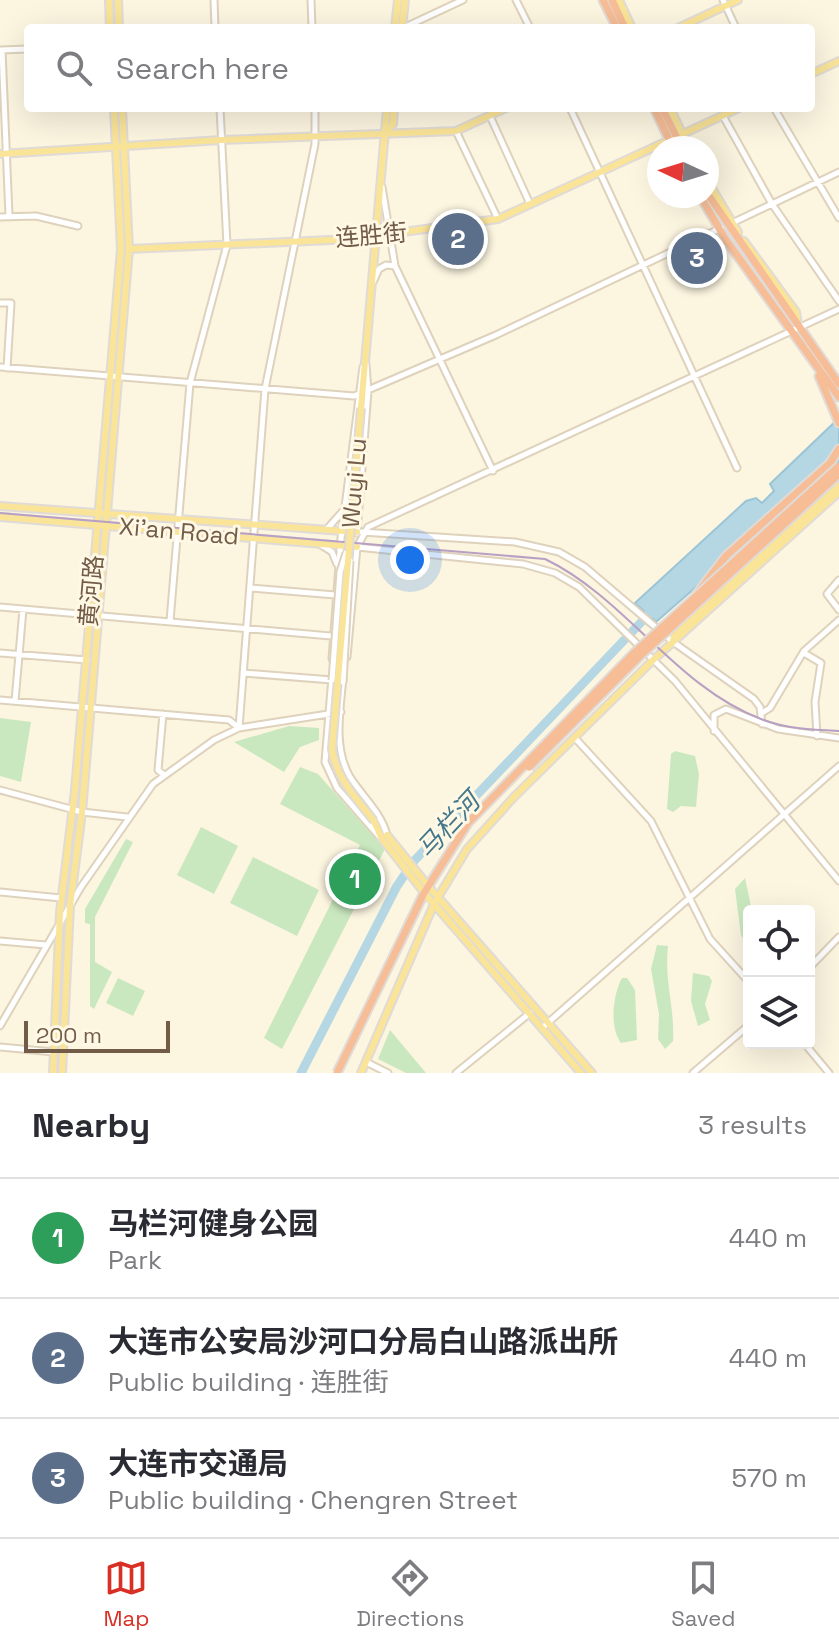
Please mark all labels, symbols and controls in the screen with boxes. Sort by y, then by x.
search box [24,24,815,112]
icon: search [52,46,96,90]
text: Search here [116,49,289,88]
north arrow [647,136,719,208]
pin: 2 [432,209,484,269]
street label: 连胜街 [334,216,408,254]
pin: 3 [671,228,723,288]
street label: Wuyi Lu [335,437,373,529]
street label: Xi'an Road [118,510,240,552]
your location [390,540,430,580]
street label: 黄河路 [72,554,110,628]
water label: 马栏河 [409,781,490,865]
pin: 1 [329,849,381,909]
map controls [743,905,815,1049]
button: locate [743,905,815,977]
button: layers [743,977,815,1049]
scale bar [24,1017,170,1053]
text: 200 m [36,1021,102,1049]
text: Nearby [32,1104,150,1147]
text: 3 results [698,1108,807,1142]
text: 马栏河健身公园 [108,1204,318,1243]
text: 1 [52,1221,64,1255]
text: 440 m [729,1221,807,1255]
text: Park [108,1243,162,1277]
text: 大连市公安局沙河口分局白山路派出所 [108,1322,618,1361]
text: 2 [50,1341,66,1375]
text: 440 m [729,1341,807,1375]
text: Public building · 连胜街 [108,1365,389,1399]
text: 大连市交通局 [108,1444,288,1483]
text: 3 [50,1461,66,1495]
text: 570 m [732,1461,807,1495]
text: Public building · Chengren Street [108,1483,518,1517]
tab: Map [104,1556,149,1632]
tab: Directions [356,1556,464,1632]
tab: Saved [671,1556,735,1632]

